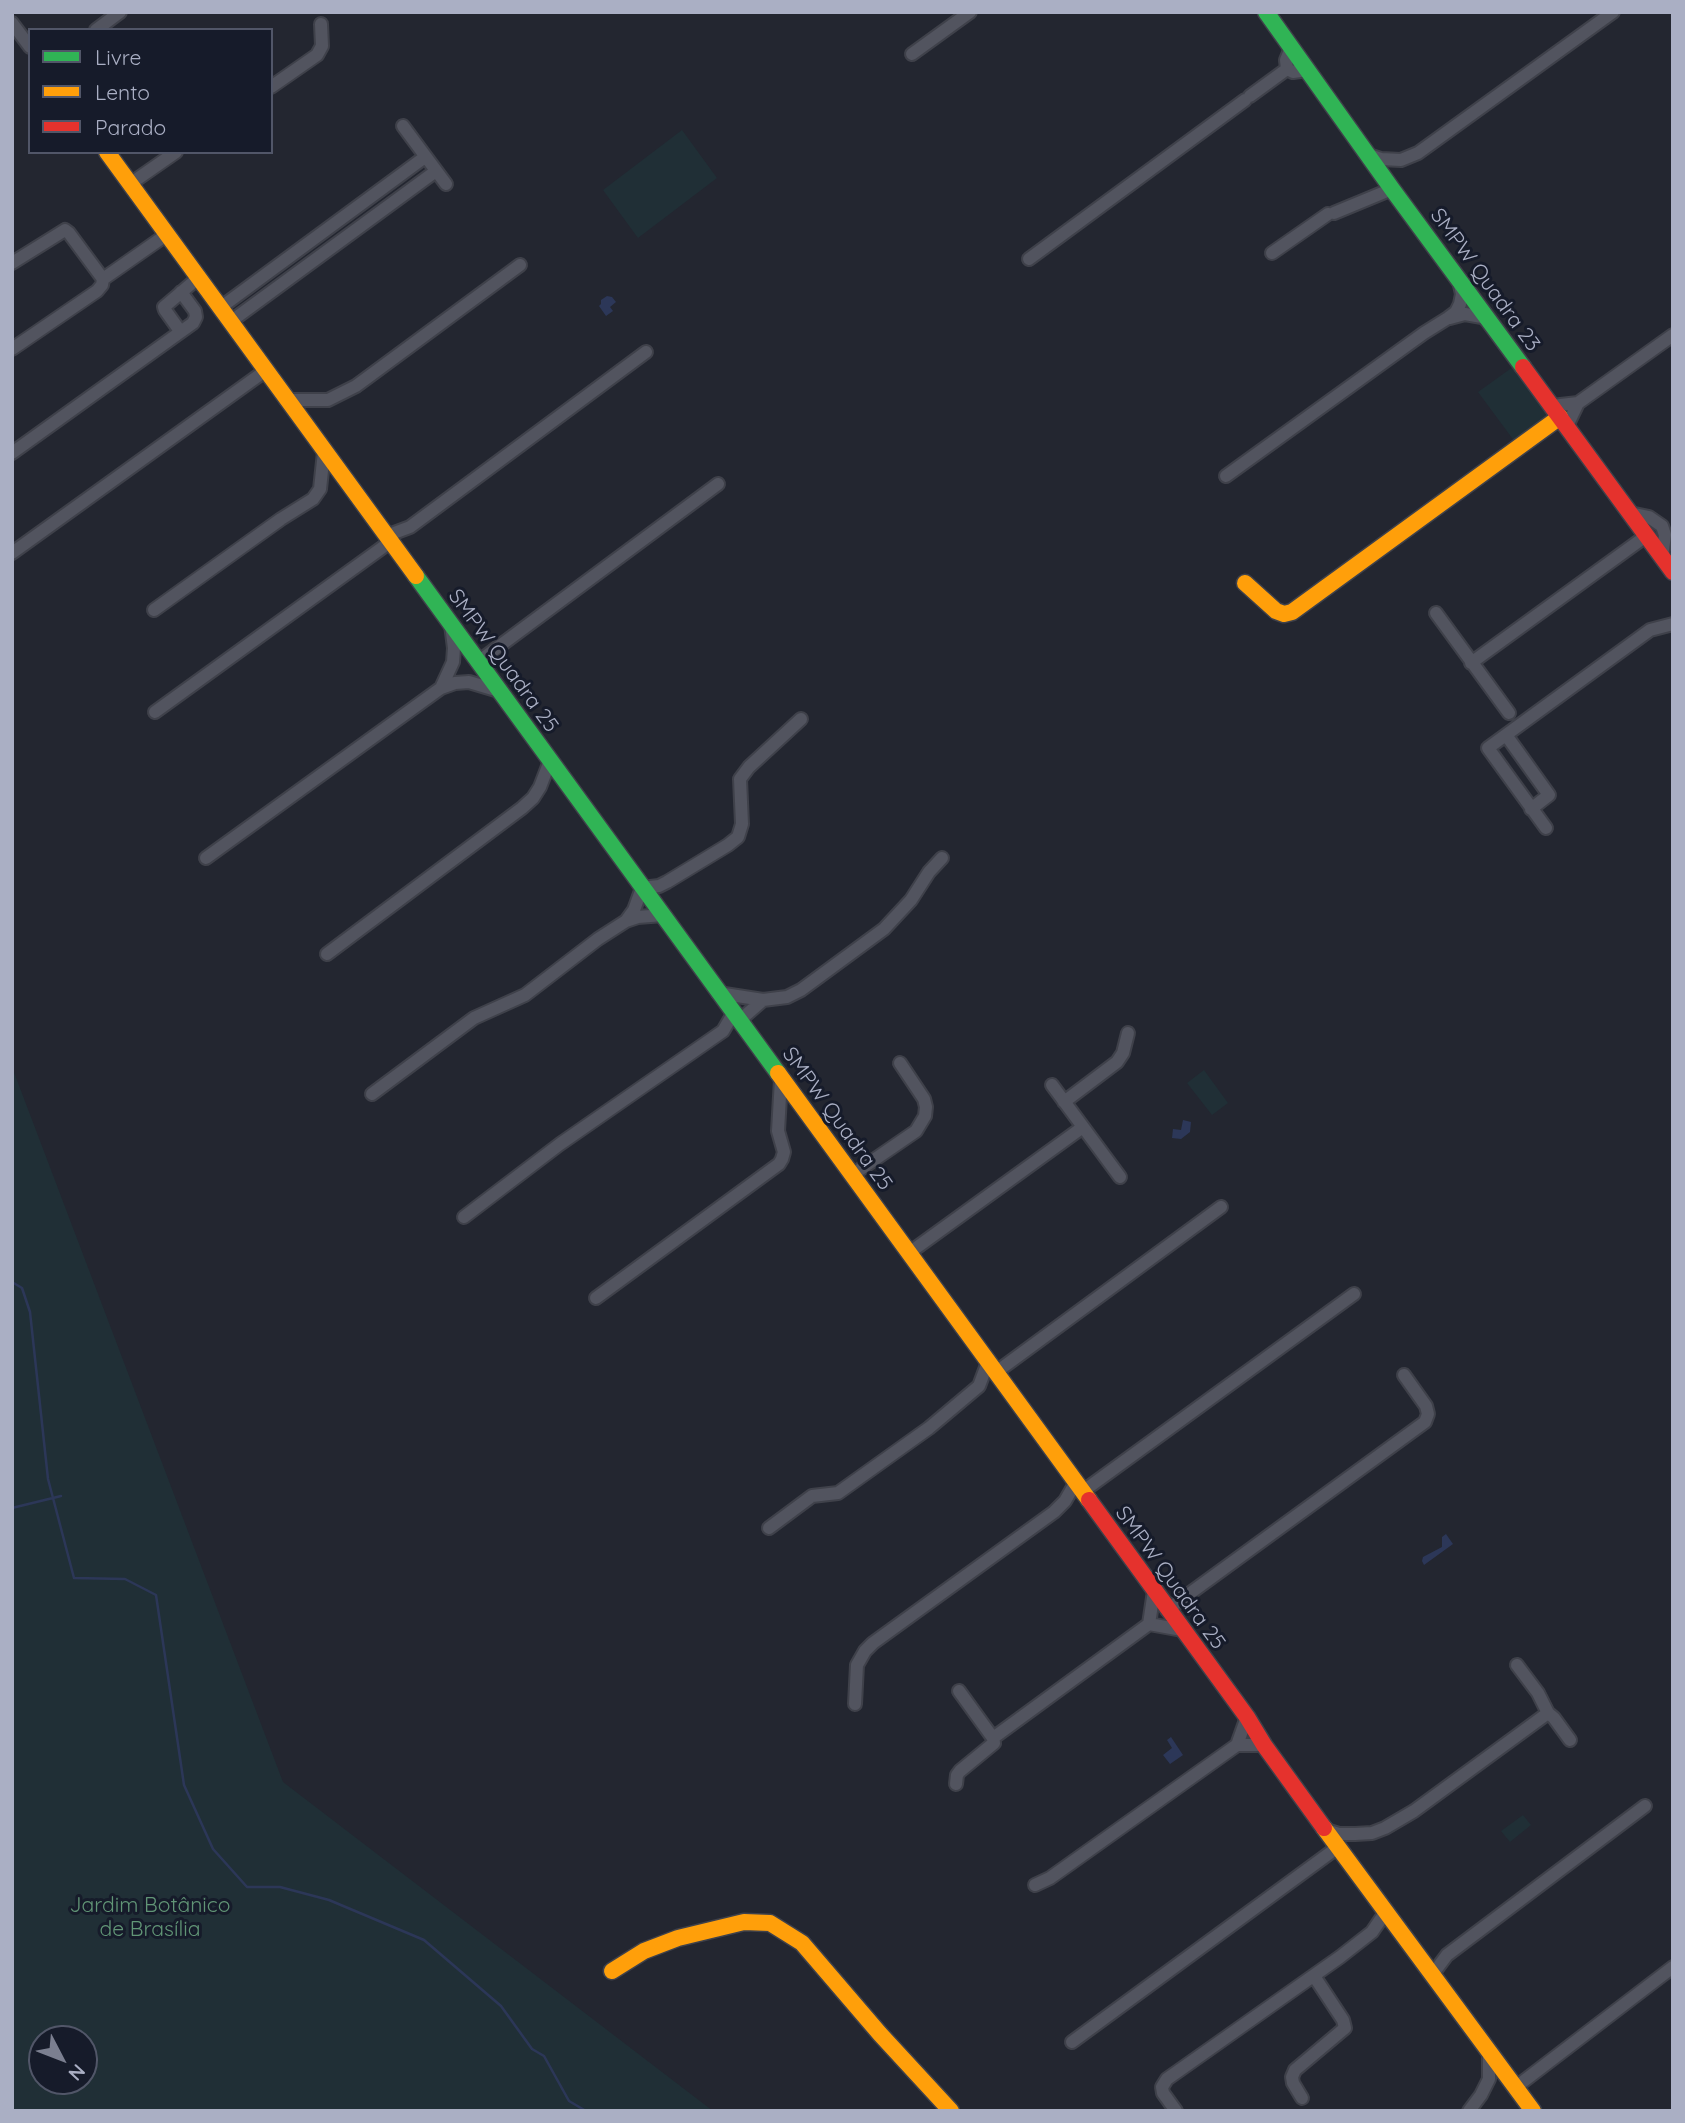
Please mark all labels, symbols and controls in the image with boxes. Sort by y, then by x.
legend [28,28,273,154]
text: Livre [95,44,141,70]
text: Lento [95,79,150,105]
text: Parado [95,114,166,140]
street label: SMPW Quadra 23 [1425,204,1545,356]
street label: SMPW Quadra 25 [443,584,563,738]
street label: SMPW Quadra 25 [777,1042,897,1196]
street label: SMPW Quadra 25 [1110,1501,1230,1655]
park label: Jardim Botânico de Brasília [70,1893,230,1943]
north arrow [28,2025,98,2095]
text: N [64,2059,91,2086]

